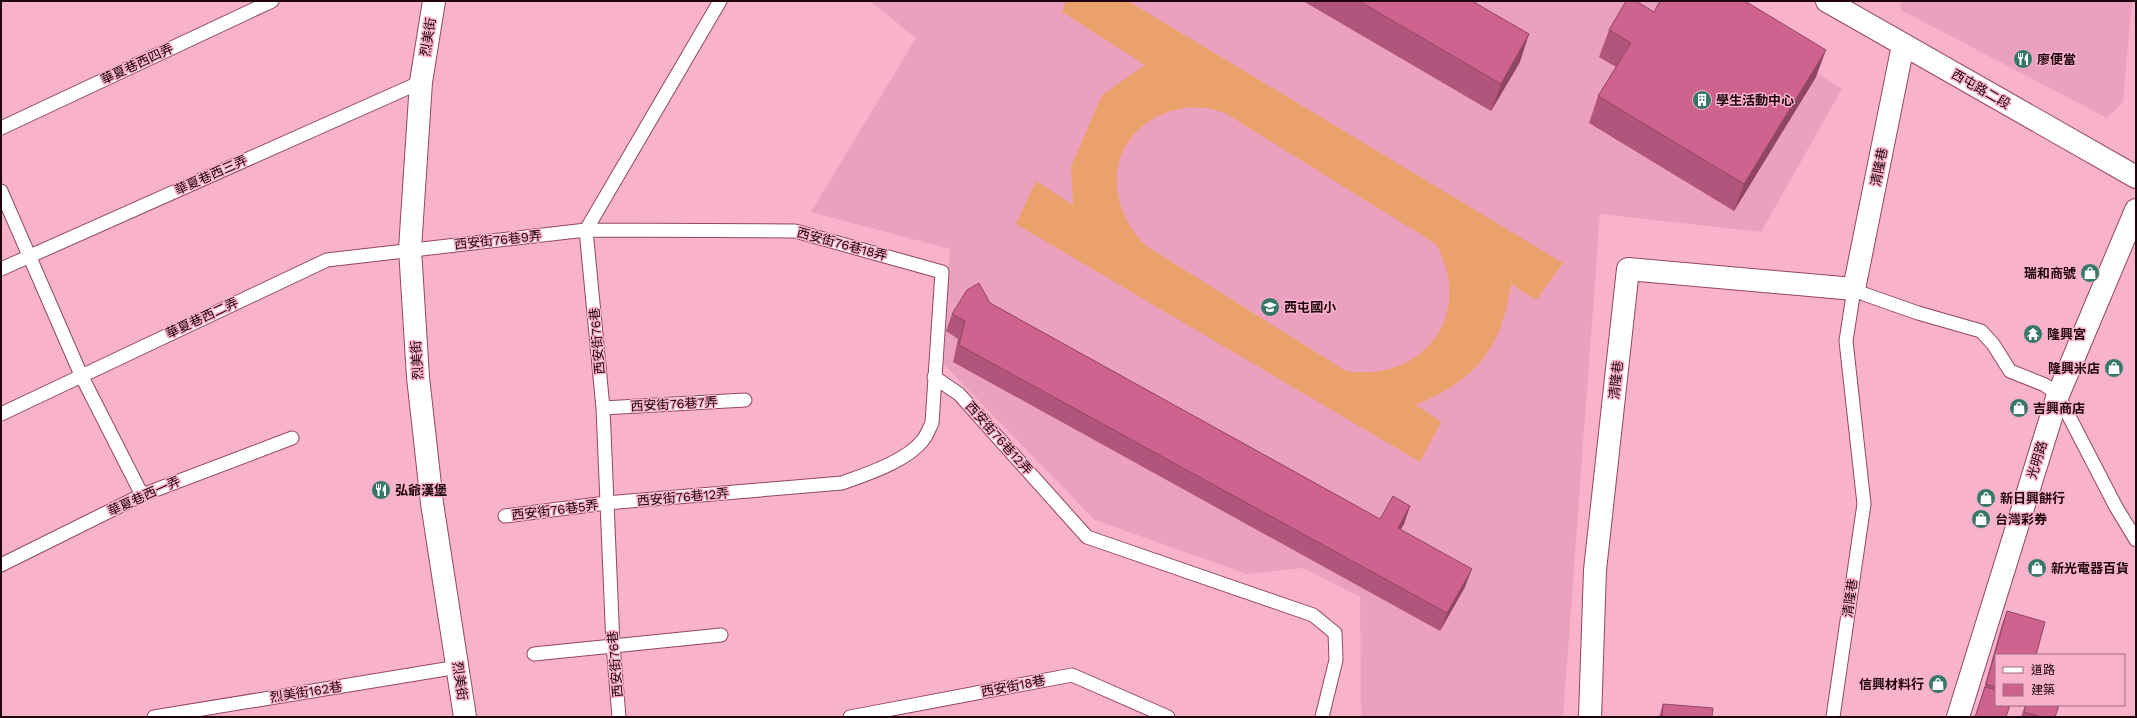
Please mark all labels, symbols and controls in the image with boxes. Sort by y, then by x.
street label: 烈美街 [418,17,438,57]
street label: 華夏巷西四弄 [98,41,176,87]
restaurant icon: 廖便當 [2012,48,2034,70]
place label: 廖便當 [2037,52,2076,67]
street label: 西屯路二段 [1949,66,2013,112]
building icon: 學生活動中心 [1691,89,1713,111]
place label: 學生活動中心 [1716,93,1794,108]
street label: 清隆巷 [1868,146,1890,188]
street label: 華夏巷西三弄 [172,152,250,198]
street label: 西安街76巷18弄 [795,225,889,263]
street label: 西安街76巷9弄 [453,228,543,252]
shop icon: 瑞和商號 [2079,262,2101,284]
place label: 瑞和商號 [2024,266,2076,281]
street label: 華夏巷西二弄 [163,295,241,341]
school or university icon: 西屯國小 [1259,296,1281,318]
place label: 西屯國小 [1284,300,1337,315]
street label: 西安街76巷 [587,307,607,375]
temple icon: 隆興宮 [2022,323,2044,345]
place label: 隆興宮 [2047,327,2086,342]
street label: 烈美街 [408,340,426,380]
shop icon: 隆興米店 [2103,357,2125,379]
street label: 清隆巷 [1607,360,1625,400]
place label: 隆興米店 [2048,361,2100,376]
street label: 西安街76巷7弄 [630,394,718,414]
shop icon: 吉興商店 [2008,397,2030,419]
street label: 西安街76巷12弄 [962,399,1036,477]
place label: 吉興商店 [2033,401,2085,416]
street label: 光明路 [2024,439,2050,481]
street label: 華夏巷西一弄 [105,473,183,519]
restaurant icon: 弘爺漢堡 [370,479,392,501]
place label: 弘爺漢堡 [395,483,447,498]
street label: 西安街76巷12弄 [636,485,730,509]
shop icon: 新日興餅行 [1975,487,1997,509]
place label: 新日興餅行 [2000,491,2065,506]
street label: 西安街76巷5弄 [511,497,599,523]
shop icon: 台灣彩券 [1970,508,1992,530]
place label: 台灣彩券 [1995,512,2048,527]
shop icon: 新光電器百貨 [2026,557,2048,579]
place label: 新光電器百貨 [2051,561,2129,576]
street label: 清隆巷 [1840,578,1860,618]
street label: 西安街76巷 [605,630,625,698]
legend [1995,654,2125,706]
street label: 烈美街 [450,661,470,701]
text: 道路 [2031,663,2055,677]
street label: 西安街18巷 [980,672,1046,700]
shop icon: 信興材料行 [1927,673,1949,695]
place label: 信興材料行 [1859,677,1924,692]
street label: 烈美街162巷 [269,679,343,705]
text: 建築 [2031,683,2055,697]

